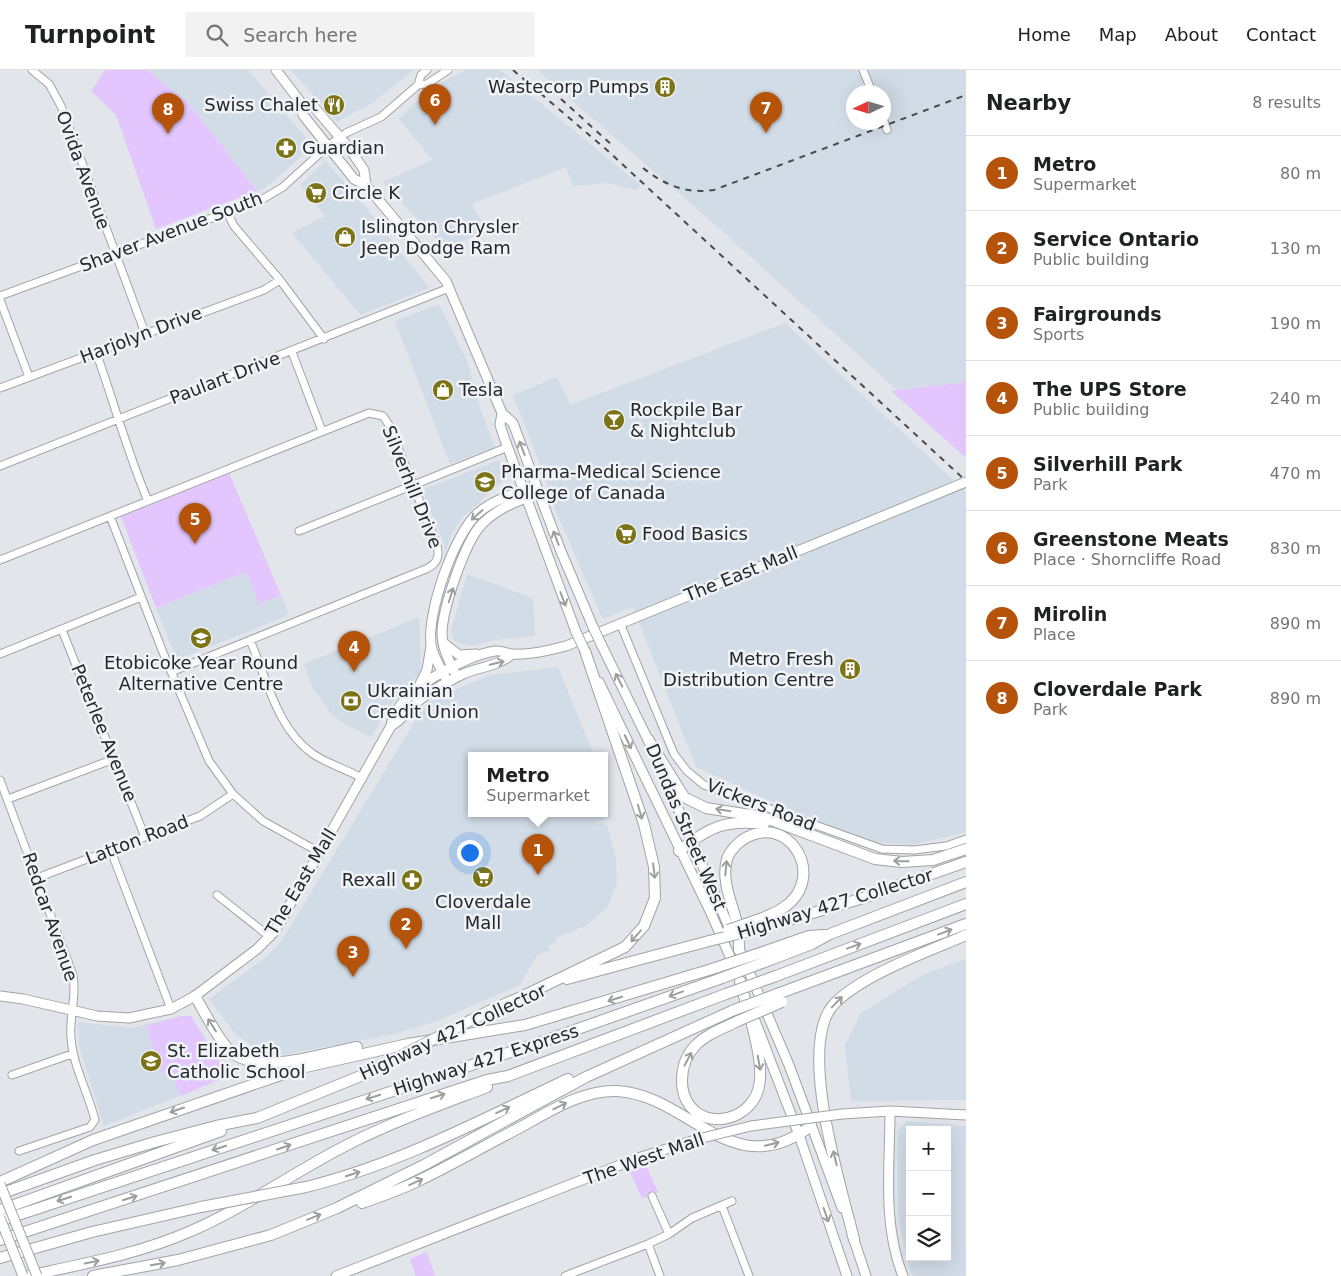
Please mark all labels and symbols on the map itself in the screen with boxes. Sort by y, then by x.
building icon: Wastecorp Pumps [653,75,677,99]
place label: Wastecorp Pumps [488,76,649,97]
pin: 6 [419,84,451,125]
north arrow [846,85,891,130]
pin: 7 [750,92,782,133]
pin: 8 [152,93,184,134]
restaurant icon: Swiss Chalet [322,93,346,117]
place label: Swiss Chalet [204,94,318,115]
street label: Ovida Avenue [52,108,115,232]
pharmacy icon: Guardian [274,136,298,160]
place label: Guardian [302,137,384,158]
supermarket icon: Circle K [304,181,328,205]
place label: Circle K [332,182,401,203]
street label: Shaver Avenue South [77,187,265,276]
place label: Islington Chrysler Jeep Dodge Ram [360,216,519,258]
shop icon: Islington Chrysler Jeep Dodge Ram [333,225,357,249]
street label: Harjolyn Drive [77,302,205,367]
street label: Paulart Drive [167,347,283,408]
shop icon: Tesla [431,378,455,402]
place label: Tesla [458,379,503,400]
place label: Rockpile Bar & Nightclub [630,399,743,441]
bar icon: Rockpile Bar & Nightclub [602,408,626,432]
street label: Silverhill Drive [378,422,447,551]
one-way arrow [517,441,526,456]
place label: Pharma-Medical Science College of Canada [501,461,721,503]
school or university icon: Pharma-Medical Science College of Canada [473,470,497,494]
pin: 5 [179,503,211,544]
one-way arrow [471,509,484,520]
supermarket icon: Food Basics [614,522,638,546]
place label: Food Basics [642,523,748,544]
one-way arrow [551,530,560,546]
street label: The East Mall [680,541,801,606]
one-way arrow [446,587,456,603]
one-way arrow [559,591,568,606]
school or university icon: Etobicoke Year Round Alternative Centre [189,626,213,650]
pin: 4 [338,631,370,672]
place label: Metro Fresh Distribution Centre [663,648,834,690]
place label: Etobicoke Year Round Alternative Centre [104,652,298,694]
one-way arrow [488,657,504,667]
building icon: Metro Fresh Distribution Centre [838,657,862,681]
street label: Peterlee Avenue [67,661,142,805]
one-way arrow [613,672,623,687]
place label: Ukrainian Credit Union [367,680,479,722]
bank icon: Ukrainian Credit Union [339,689,363,713]
one-way arrow [624,734,633,749]
street label: Dundas Street West [642,740,731,913]
street label: Vickers Road [704,774,819,835]
one-way arrow [636,804,646,820]
one-way arrow [715,805,731,815]
street label: Latton Road [82,810,191,869]
street label: The East Mall [260,825,341,940]
pin: 1 [522,834,554,875]
your location [457,840,483,866]
street label: Redcar Avenue [19,850,82,984]
one-way arrow [894,856,910,866]
one-way arrow [721,860,731,876]
one-way arrow [649,863,659,879]
street label: Highway 427 Collector [734,864,936,943]
supermarket icon: Cloverdale Mall [471,865,495,889]
pharmacy icon: Rexall [400,868,424,892]
place label: Rexall [342,869,396,890]
place label: Cloverdale Mall [435,891,531,933]
pin: 2 [390,908,422,949]
one-way arrow [937,927,952,936]
one-way arrow [631,929,642,942]
pin: 3 [337,936,369,977]
one-way arrow [846,941,861,950]
street label: Highway 427 Collector [356,979,550,1084]
one-way arrow [669,990,684,999]
one-way arrow [608,994,624,1004]
one-way arrow [831,996,843,1008]
one-way arrow [207,1018,217,1032]
street label: Highway 427 Express [390,1020,581,1099]
place label: St. Elizabeth Catholic School [167,1040,305,1082]
school or university icon: St. Elizabeth Catholic School [139,1049,163,1073]
one-way arrow [683,1051,693,1066]
one-way arrow [754,1054,764,1070]
one-way arrow [430,1091,446,1100]
one-way arrow [366,1093,381,1102]
one-way arrow [552,1101,567,1110]
one-way arrow [495,1104,510,1114]
one-way arrow [169,1106,185,1115]
street label: The West Mall [580,1128,707,1189]
one-way arrow [764,1139,780,1148]
one-way arrow [276,1142,291,1151]
one-way arrow [211,1144,227,1153]
one-way arrow [830,1150,839,1166]
one-way arrow [345,1168,361,1178]
one-way arrow [408,1176,423,1186]
one-way arrow [121,1192,137,1202]
one-way arrow [57,1195,73,1205]
one-way arrow [821,1206,831,1222]
one-way arrow [306,1212,321,1221]
one-way arrow [83,1257,99,1266]
one-way arrow [150,1259,166,1268]

